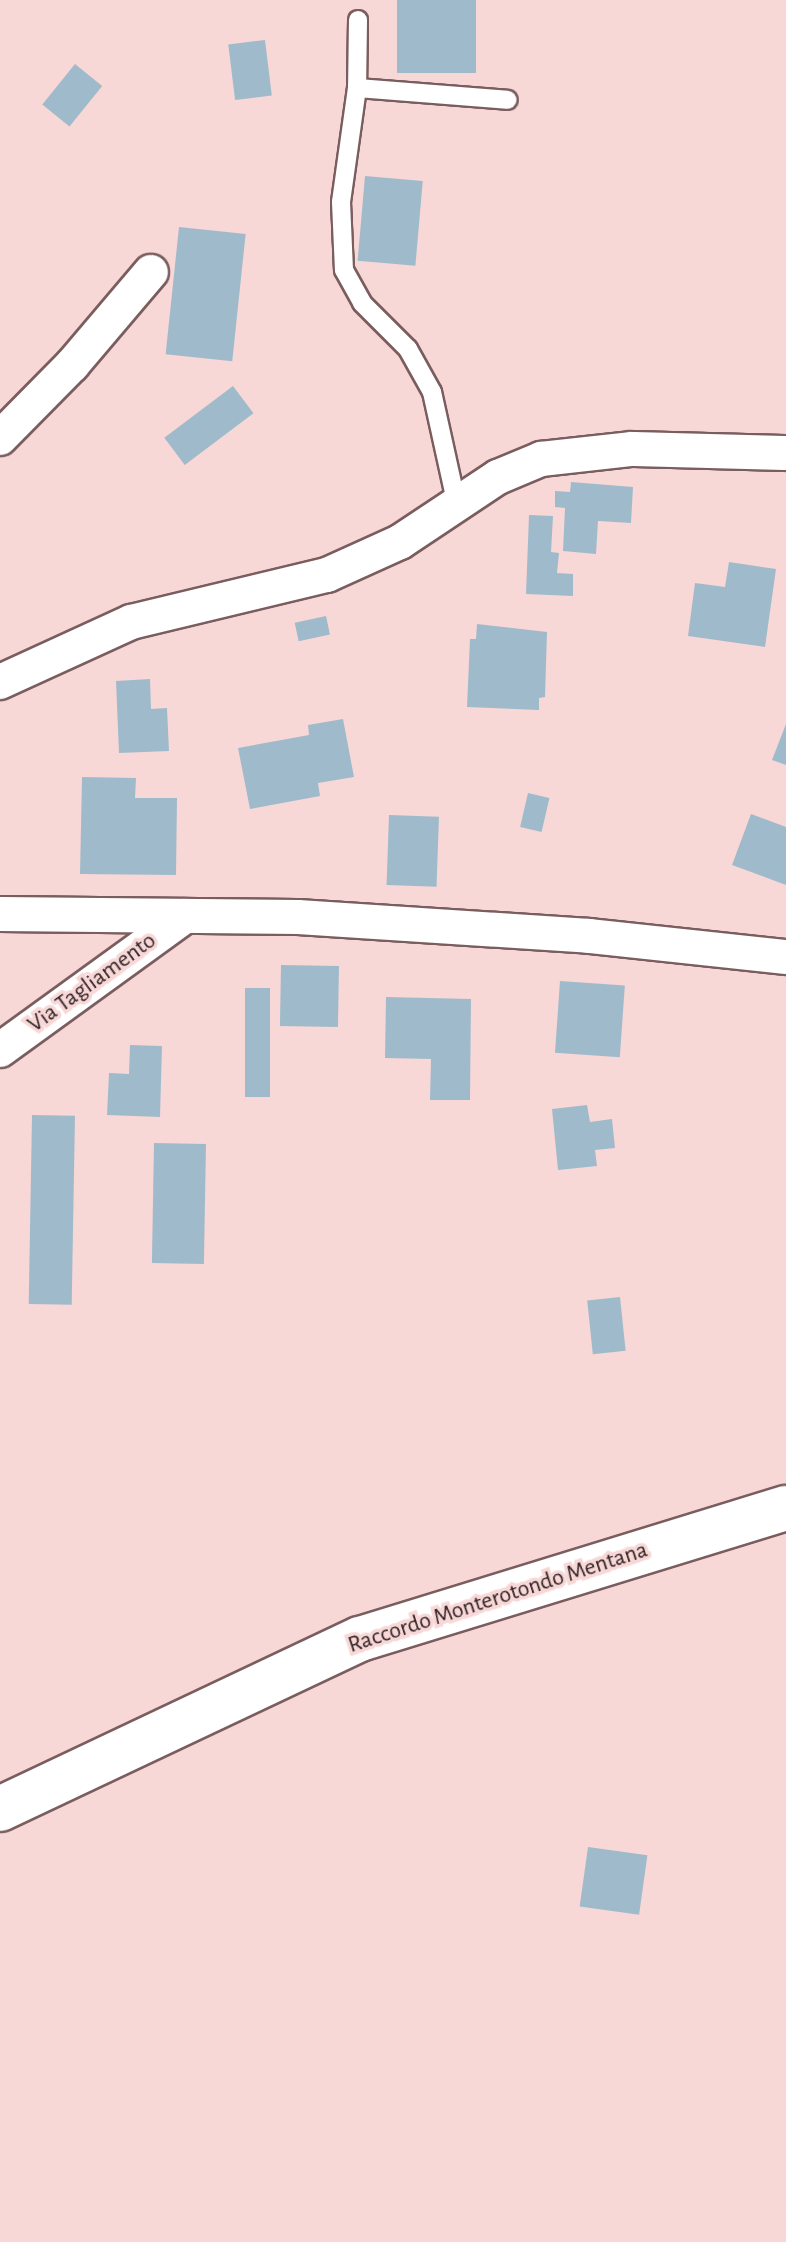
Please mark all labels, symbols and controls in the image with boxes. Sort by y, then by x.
street label: Via Tagliamento [22,927,162,1039]
street label: Raccordo Monterotondo Mentana [345,1536,651,1660]

